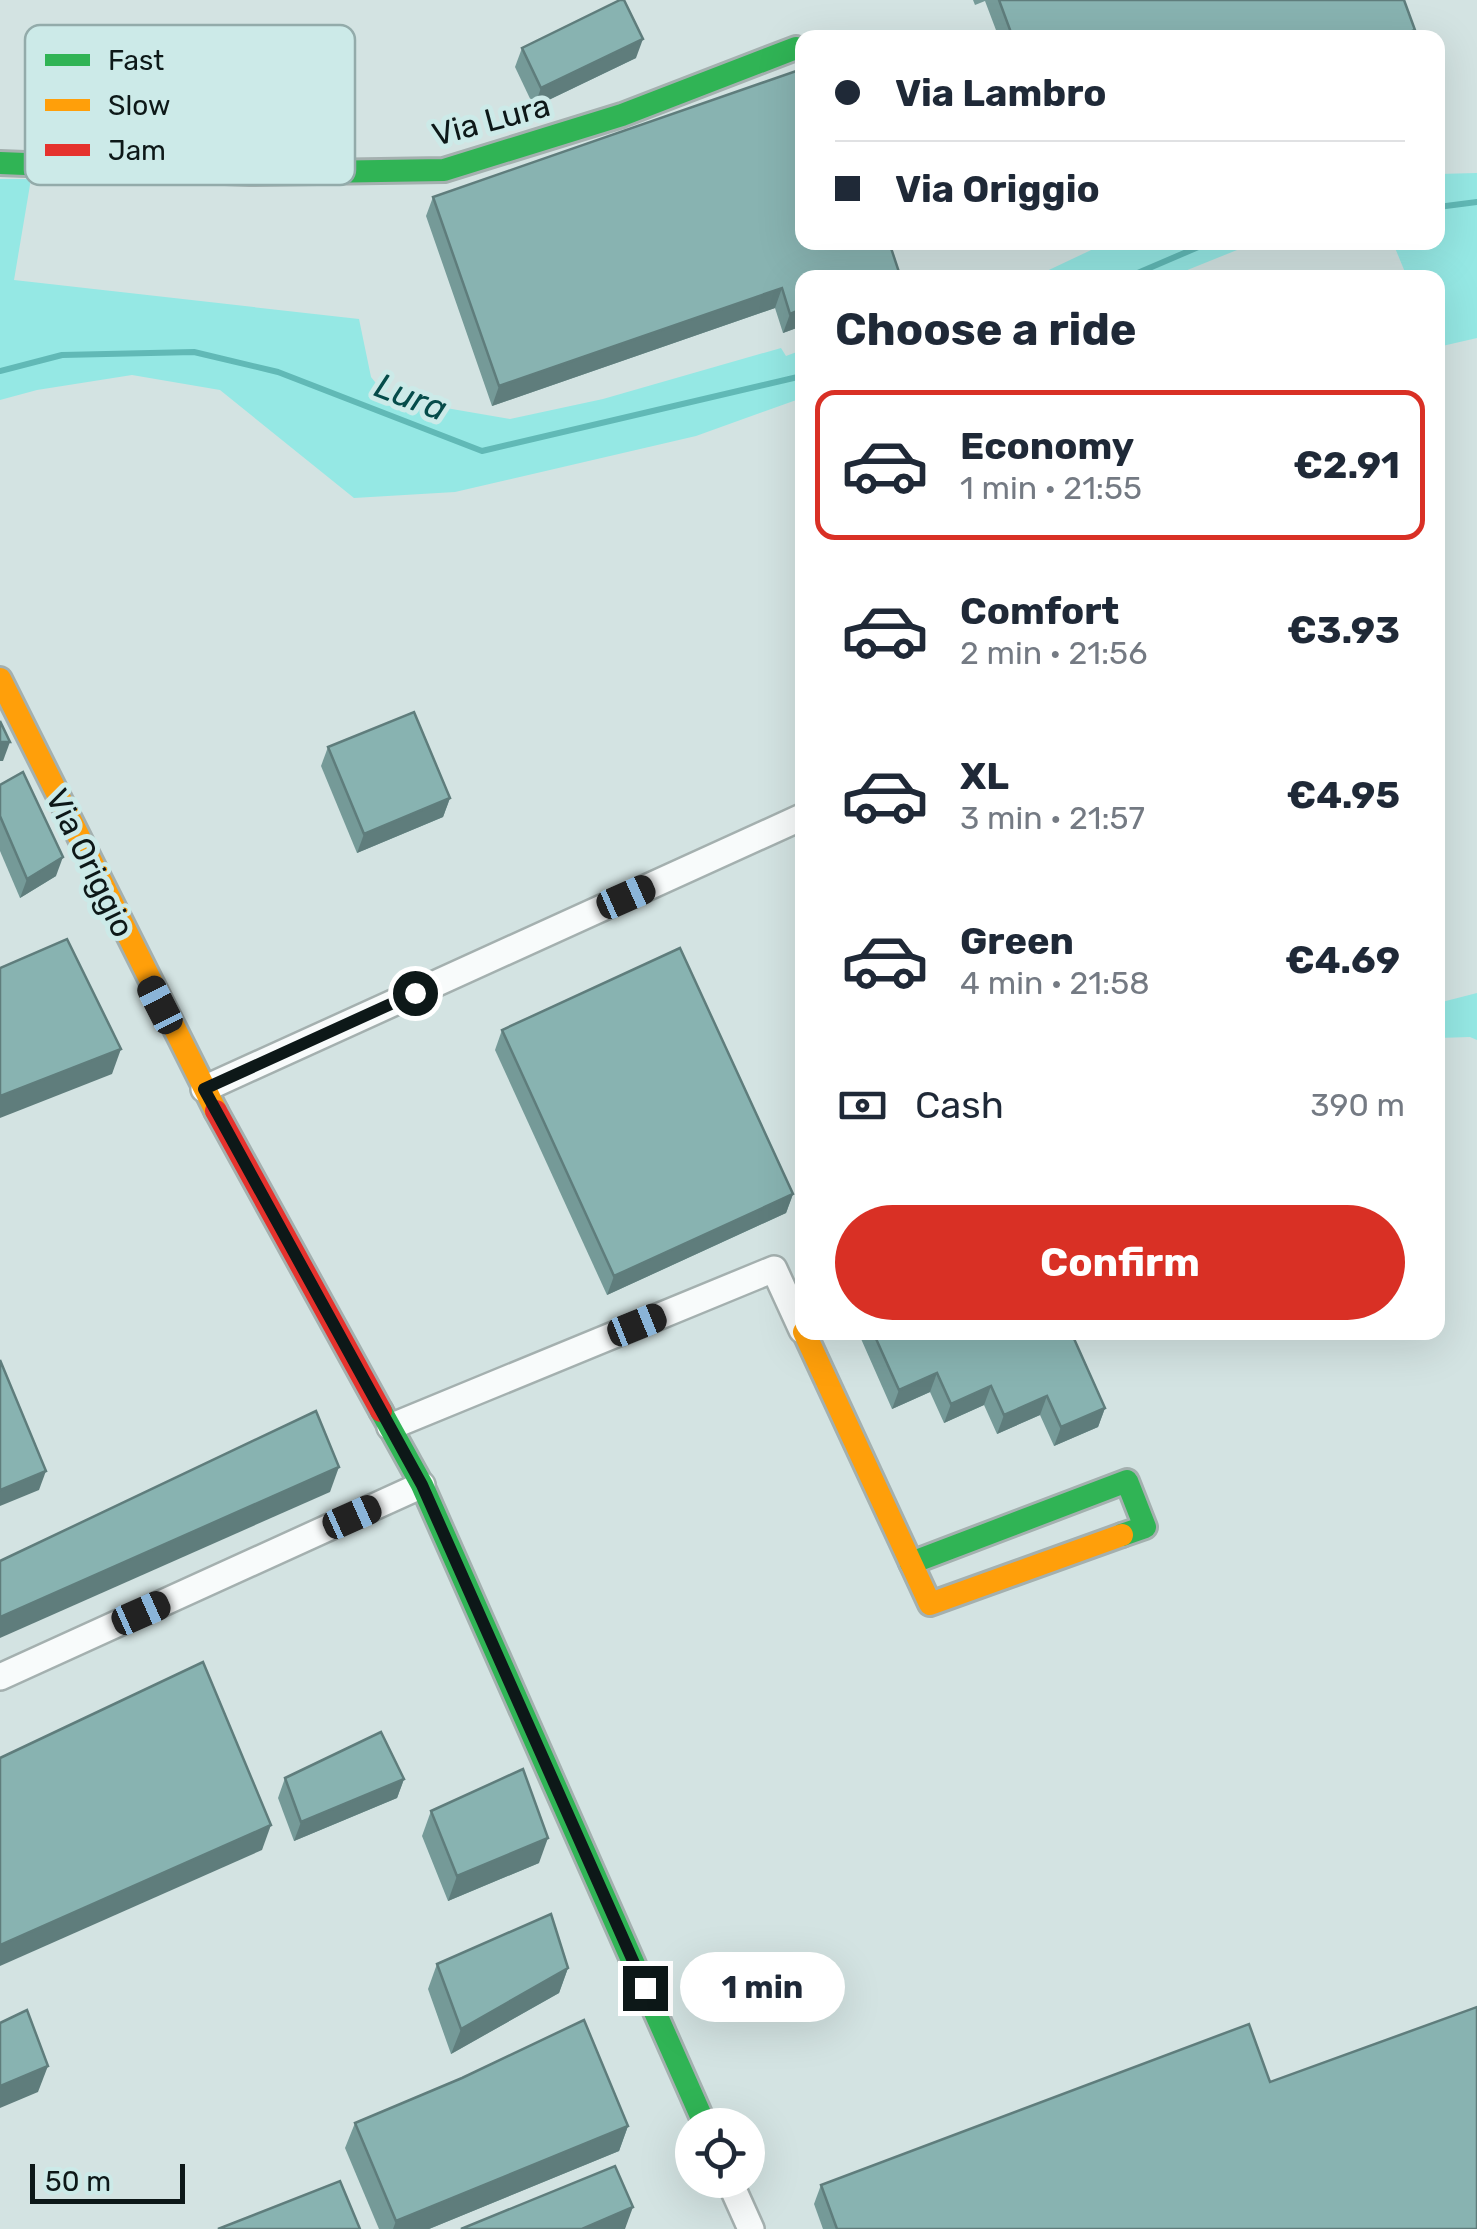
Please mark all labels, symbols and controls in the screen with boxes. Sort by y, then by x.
legend [25,25,355,185]
text: Fast [108,44,164,77]
text: Via Lambro [895,70,1107,116]
street label: Via Lura [428,86,554,154]
text: Slow [108,89,170,122]
text: Jam [108,134,166,167]
text: Via Origgio [895,166,1100,212]
text: Choose a ride [835,303,1137,356]
water label: Lura [369,364,453,430]
icon: car [840,420,930,510]
text: Economy [960,423,1134,469]
text: €2.91 [1293,442,1400,488]
text: 1 min · 21:55 [960,469,1142,507]
icon: car [840,585,930,675]
text: Comfort [960,588,1119,634]
text: €3.93 [1287,607,1400,653]
text: 2 min · 21:56 [960,634,1147,672]
icon: car [840,750,930,840]
text: XL [960,753,1009,799]
text: €4.95 [1286,772,1400,818]
street label: Via Origgio [38,783,142,943]
text: 3 min · 21:57 [960,799,1145,837]
car [592,871,660,923]
icon: car [840,915,930,1005]
text: Green [960,918,1074,964]
text: €4.69 [1285,937,1400,983]
text: 4 min · 21:58 [960,964,1150,1002]
car [133,971,187,1039]
route start [393,971,438,1016]
icon: cash [835,1078,890,1133]
text: Cash [915,1082,1004,1128]
text: 390 m [1310,1086,1405,1124]
button: Confirm [835,1205,1405,1320]
car [604,1300,670,1350]
car [318,1491,386,1543]
car [107,1587,175,1639]
callout: 1 min [680,1953,845,2023]
route end [623,1966,668,2011]
text: 1 min [722,1968,803,2006]
map controls [675,2108,765,2198]
button: locate [675,2108,765,2198]
scale bar [30,2159,185,2204]
text: 50 m [45,2165,111,2198]

